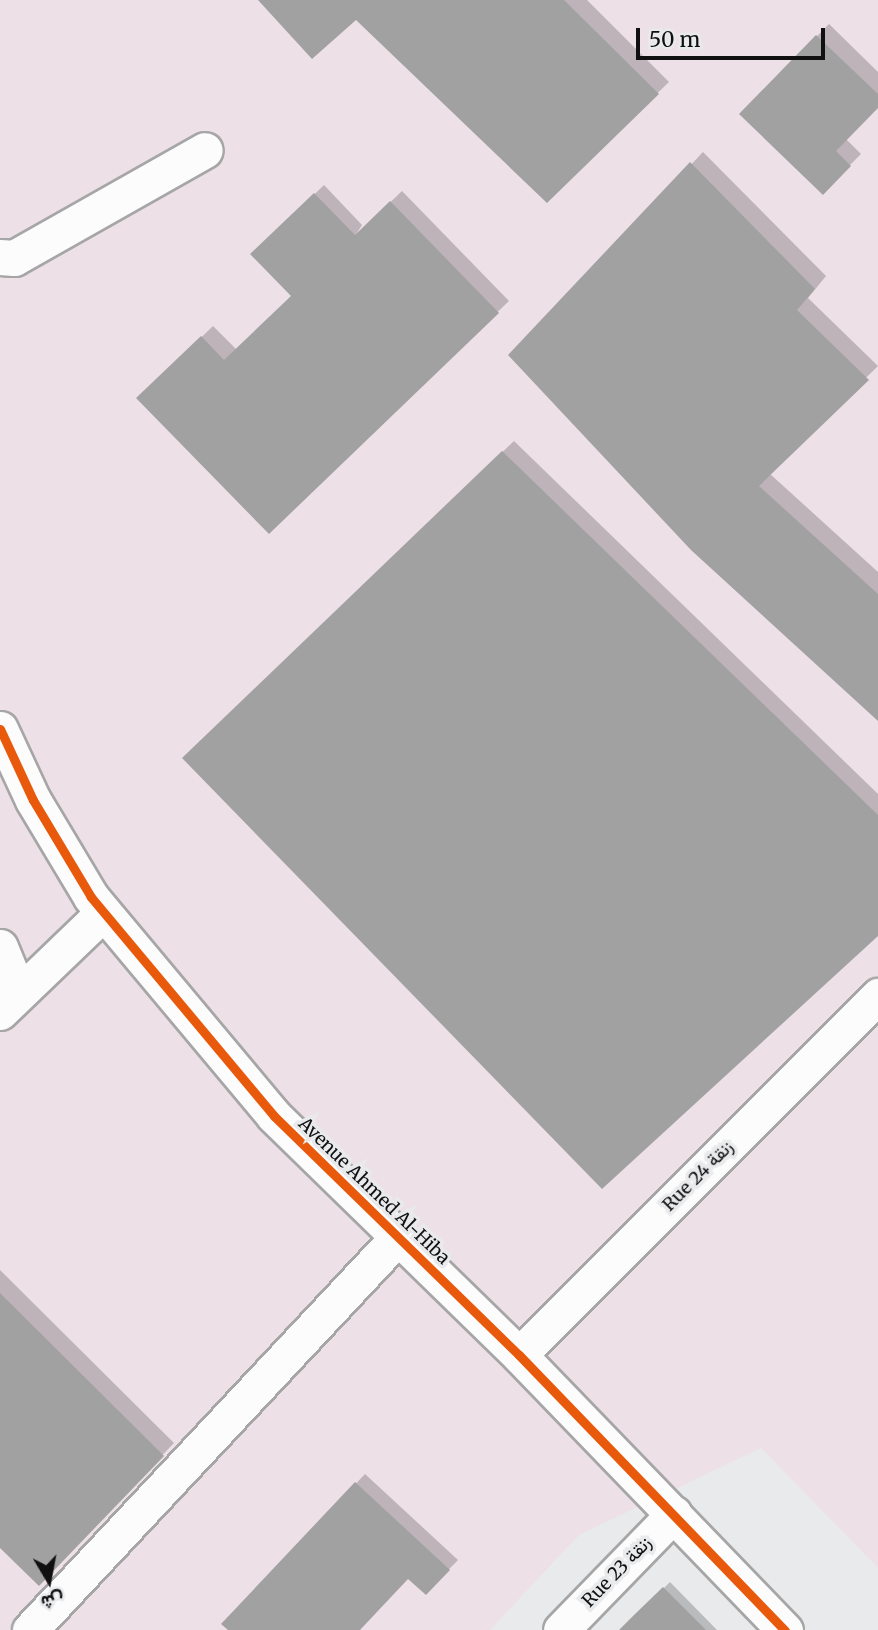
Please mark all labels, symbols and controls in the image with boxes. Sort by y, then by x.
scale bar [640,14,829,58]
text: 50 m [649,26,700,53]
street label: Avenue Ahmed Al-Hiba [294,1113,454,1269]
street label: Rue 24 زنقة [658,1136,738,1216]
street label: Rue 23 زنقة [578,1532,656,1612]
north arrow [14,1546,84,1616]
text: ش [39,1588,66,1615]

